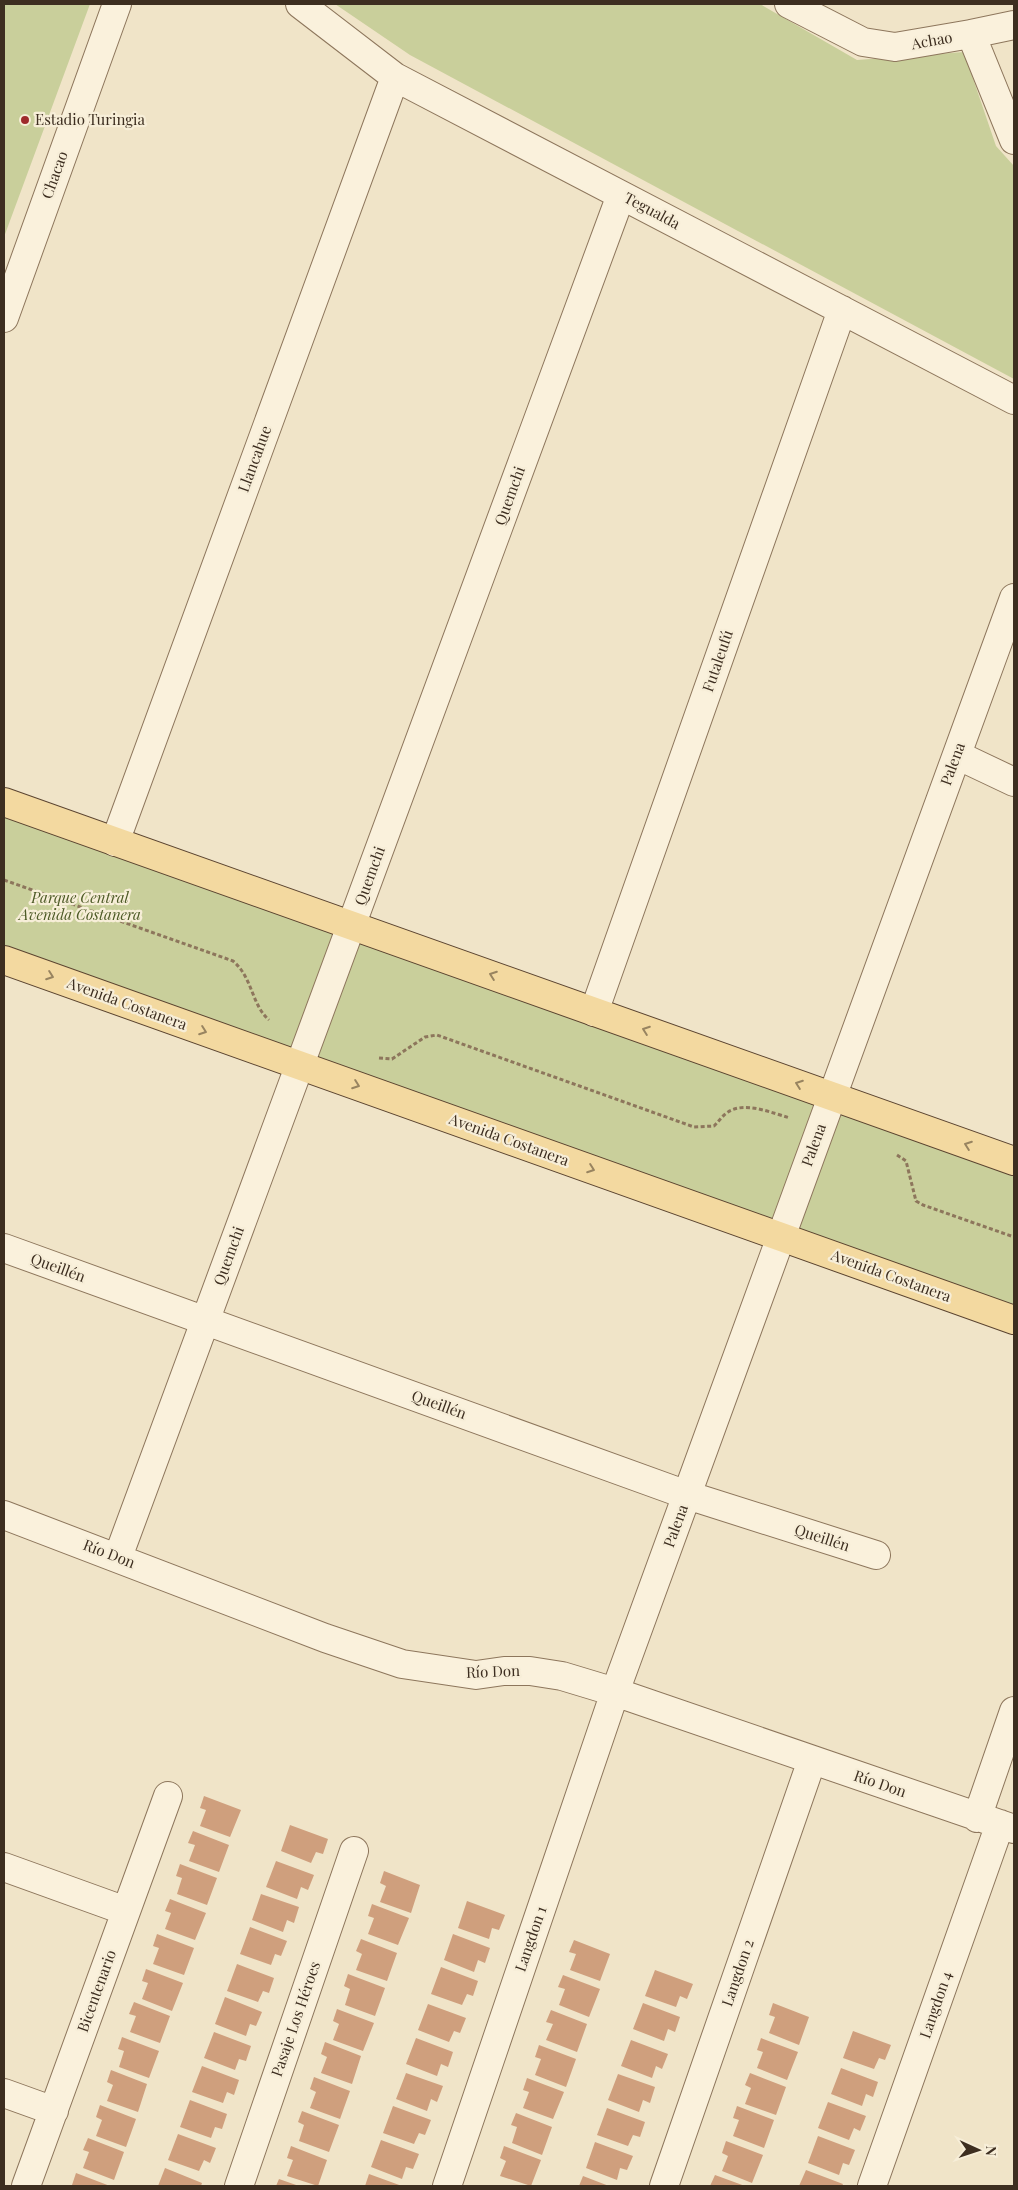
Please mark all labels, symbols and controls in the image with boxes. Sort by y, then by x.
street label: Achao [909,27,954,54]
place label: Estadio Turingia [35,109,145,129]
marker: Estadio Turingia [19,114,31,126]
street label: Chacao [36,148,72,201]
street label: Tegualda [621,187,684,233]
street label: Llancahue [233,423,275,495]
street label: Quemchi [489,463,529,528]
street label: Futaleufú [697,627,737,694]
street label: Palena [935,739,969,788]
street label: Quemchi [349,843,389,908]
park label: Parque Central Avenida Costanera [17,887,141,924]
one-way arrow [45,970,53,980]
one-way arrow [489,971,497,981]
street label: Avenida Costanera [64,972,190,1034]
one-way arrow [198,1025,207,1035]
one-way arrow [642,1026,650,1036]
one-way arrow [351,1080,360,1090]
one-way arrow [795,1080,803,1090]
street label: Avenida Costanera [446,1108,572,1170]
street label: Palena [796,1120,830,1169]
one-way arrow [965,1141,973,1151]
one-way arrow [587,1163,595,1173]
street label: Quemchi [208,1223,248,1288]
street label: Avenida Costanera [828,1244,954,1306]
street label: Queillén [28,1248,88,1286]
street label: Queillén [409,1385,469,1423]
street label: Palena [658,1501,692,1550]
street label: Queillén [792,1519,852,1555]
street label: Río Don [81,1534,138,1572]
street label: Río Don [466,1660,520,1682]
street label: Río Don [851,1765,909,1801]
street label: Langdon 1 [510,1903,551,1974]
street label: Langdon 2 [716,1936,758,2009]
street label: Bicentenario [72,1947,120,2035]
street label: Pasaje Los Héroes [266,1958,324,2079]
street label: Langdon 4 [914,1969,956,2041]
north arrow [953,2125,1003,2175]
text: N [982,2145,1001,2156]

